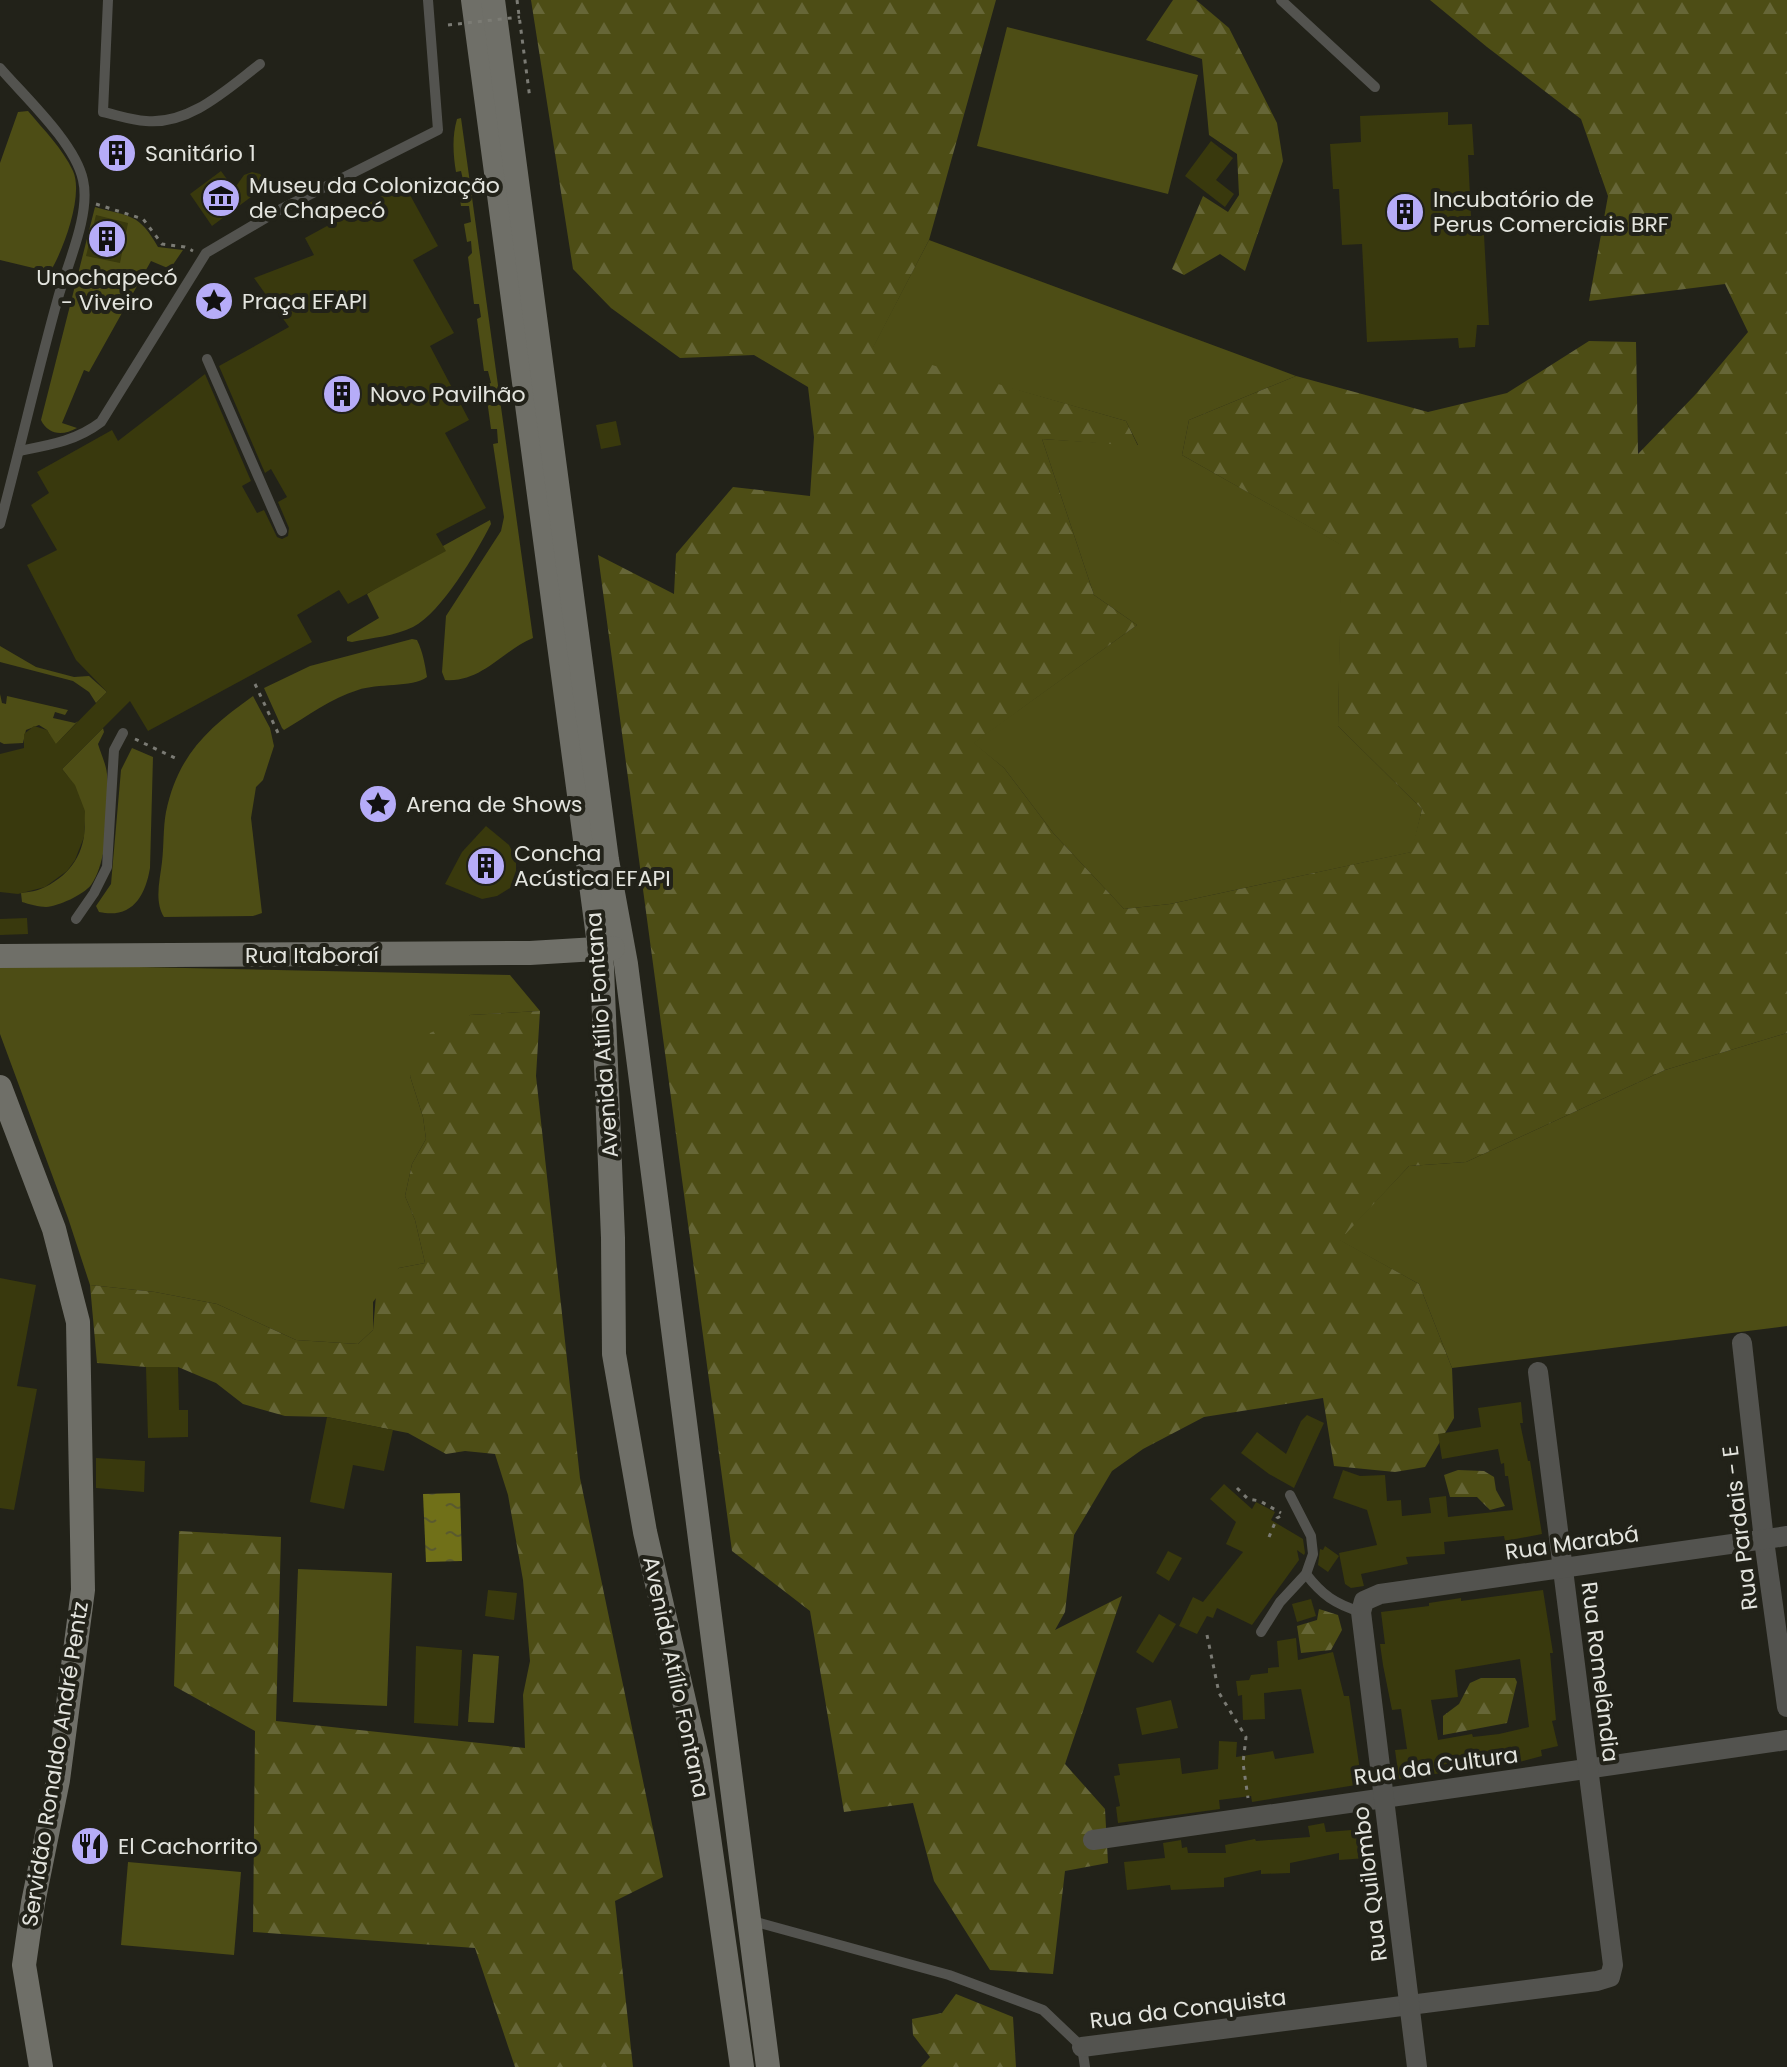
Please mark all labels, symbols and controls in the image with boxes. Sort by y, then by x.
building icon: Sanitário 1 [96,132,138,174]
place label: Sanitário 1 [145,138,256,169]
place label: Museu da Colonização de Chapecó [249,170,500,226]
museum icon: Museu da Colonização de Chapecó [200,177,242,219]
place label: Incubatório de Perus Comerciais BRF [1433,184,1669,240]
building icon: Incubatório de Perus Comerciais BRF [1384,191,1426,233]
building icon: Unochapecó - Viveiro [86,218,128,260]
place label: Unochapecó - Viveiro [36,262,178,318]
place icon: Praça EFAPI [193,280,235,322]
place label: Praça EFAPI [242,286,367,317]
building icon: Novo Pavilhão [321,373,363,415]
place label: Novo Pavilhão [370,379,526,410]
place icon: Arena de Shows [357,783,399,825]
place label: Arena de Shows [406,789,583,820]
place label: Concha Acústica EFAPI [514,838,671,894]
building icon: Concha Acústica EFAPI [465,845,507,887]
street label: Avenida Atílio Fontana [578,911,626,1159]
street label: Rua Itaboraí [245,940,379,971]
street label: Rua Pardais - E [1715,1444,1765,1612]
street label: Rua Marabá [1503,1518,1641,1568]
street label: Avenida Atílio Fontana [635,1553,717,1801]
street label: Rua Romelândia [1574,1580,1626,1764]
street label: Servidão Ronaldo André Pentz [14,1599,96,1929]
street label: Rua da Cultura [1352,1739,1520,1793]
street label: Rua Quilombo [1345,1805,1395,1963]
restaurant icon: El Cachorrito [69,1825,111,1867]
place label: El Cachorrito [118,1831,258,1862]
street label: Rua da Conquista [1088,1982,1288,2036]

